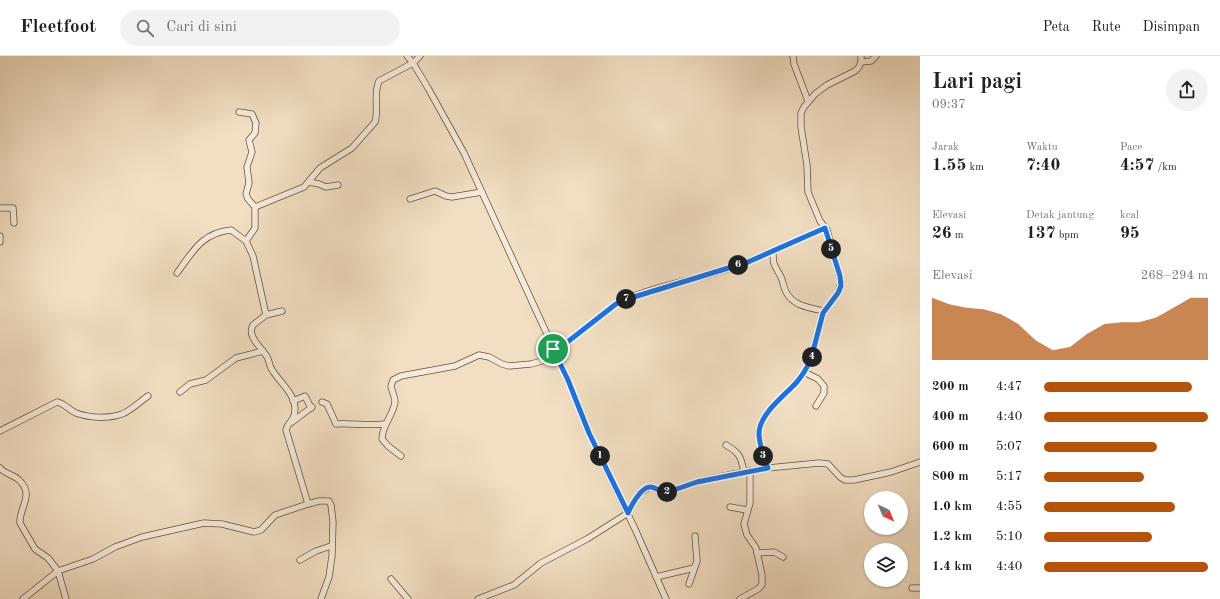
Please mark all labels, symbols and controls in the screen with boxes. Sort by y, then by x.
search box [120,10,400,46]
icon: search [134,17,156,39]
text: Fleetfoot [20,18,96,37]
text: Cari di sini [166,20,237,35]
text: Peta [1043,20,1070,34]
text: Rute [1092,20,1121,34]
text: Disimpan [1143,20,1200,34]
button: share [1166,69,1208,111]
text: Lari pagi [932,71,1022,93]
text: 09:37 [932,98,966,111]
text: Jarak [932,142,959,153]
text: Waktu [1026,142,1058,153]
text: Pace [1120,142,1142,153]
text: 1.55 [932,157,966,174]
text: 7:40 [1026,157,1060,174]
text: 4:57 [1120,157,1154,174]
text: km [966,162,984,173]
text: /km [1154,162,1177,173]
text: Elevasi [932,210,966,221]
text: Detak jantung [1026,210,1094,221]
text: kcal [1120,210,1139,221]
text: 26 [932,225,952,242]
text: 137 [1026,225,1056,242]
text: 95 [1120,225,1140,242]
text: m [952,230,964,241]
text: bpm [1056,230,1079,241]
pin: 5 [821,239,841,259]
text: 5 [828,243,834,254]
pin: 6 [728,255,748,275]
text: 6 [735,259,741,270]
text: Elevasi [932,269,973,282]
text: 268–294 m [1141,269,1208,282]
pin: 7 [616,289,636,309]
text: 7 [623,293,629,304]
pin [536,332,570,366]
icon: arrive [542,338,564,360]
pin: 4 [802,347,822,367]
text: 4 [809,351,815,362]
text: 200 m [932,380,969,393]
text: 4:47 [996,380,1022,393]
text: 400 m [932,410,969,423]
text: 4:40 [996,410,1022,423]
text: 600 m [932,440,969,453]
text: 5:07 [996,440,1022,453]
pin: 1 [590,446,610,466]
pin: 3 [753,446,773,466]
text: 1 [597,450,603,461]
text: 3 [760,450,766,461]
text: 800 m [932,470,969,483]
text: 5:17 [996,470,1022,483]
pin: 2 [657,482,677,502]
text: 2 [664,486,670,497]
north arrow [864,491,908,535]
map controls [864,491,908,587]
text: 1.0 km [932,500,972,513]
text: 4:55 [996,500,1022,513]
text: 1.2 km [932,530,972,543]
text: 5:10 [996,530,1022,543]
button: layers [864,543,908,587]
text: 1.4 km [932,560,972,573]
text: 4:40 [996,560,1022,573]

